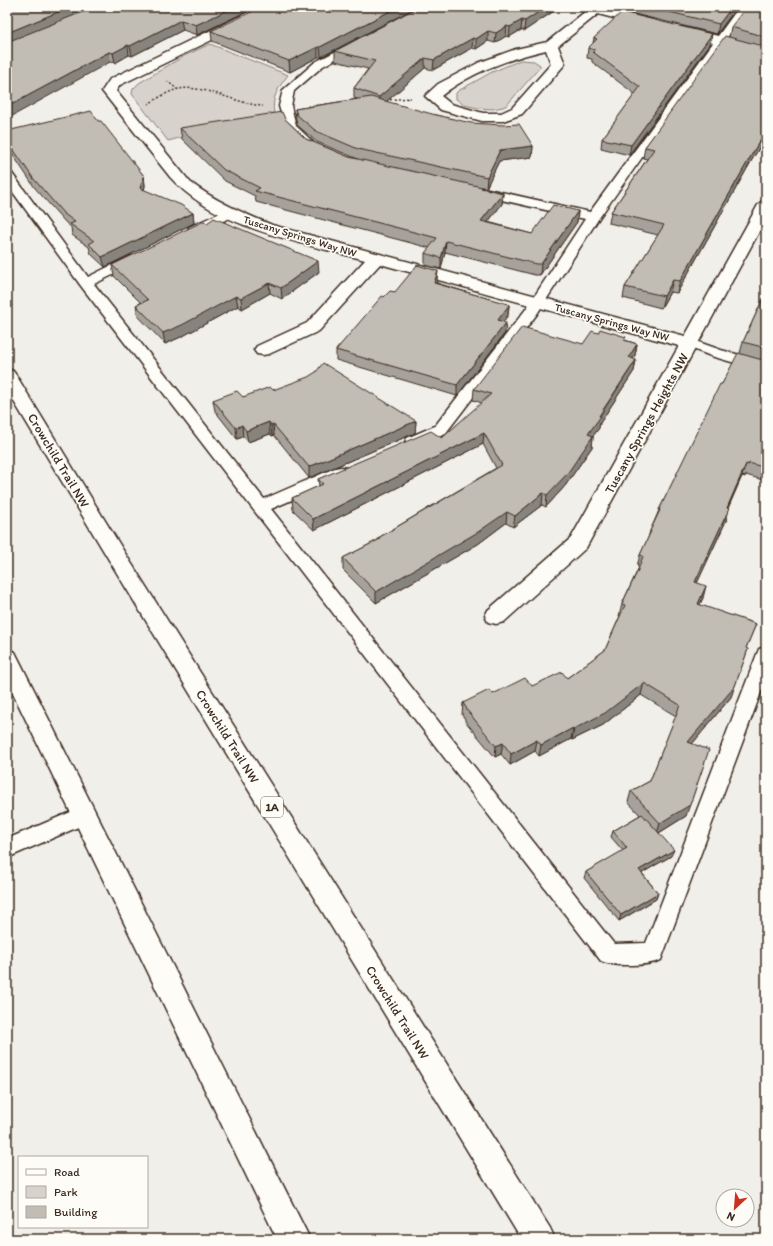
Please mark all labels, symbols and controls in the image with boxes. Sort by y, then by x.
street label: Tuscany Springs Way NW [242,213,359,260]
street label: Tuscany Springs Way NW [553,301,671,344]
street label: Tuscany Springs Heights NW [602,350,691,496]
street label: Crowchild Trail NW [25,410,93,510]
street label: Crowchild Trail NW [193,687,262,786]
road number: 1A [261,797,283,817]
street label: Crowchild Trail NW [363,963,432,1062]
legend [18,1156,148,1228]
text: Road [54,1165,80,1179]
text: Park [54,1185,78,1199]
north arrow [715,1188,755,1228]
text: Building [54,1205,98,1219]
text: N [725,1209,737,1224]

